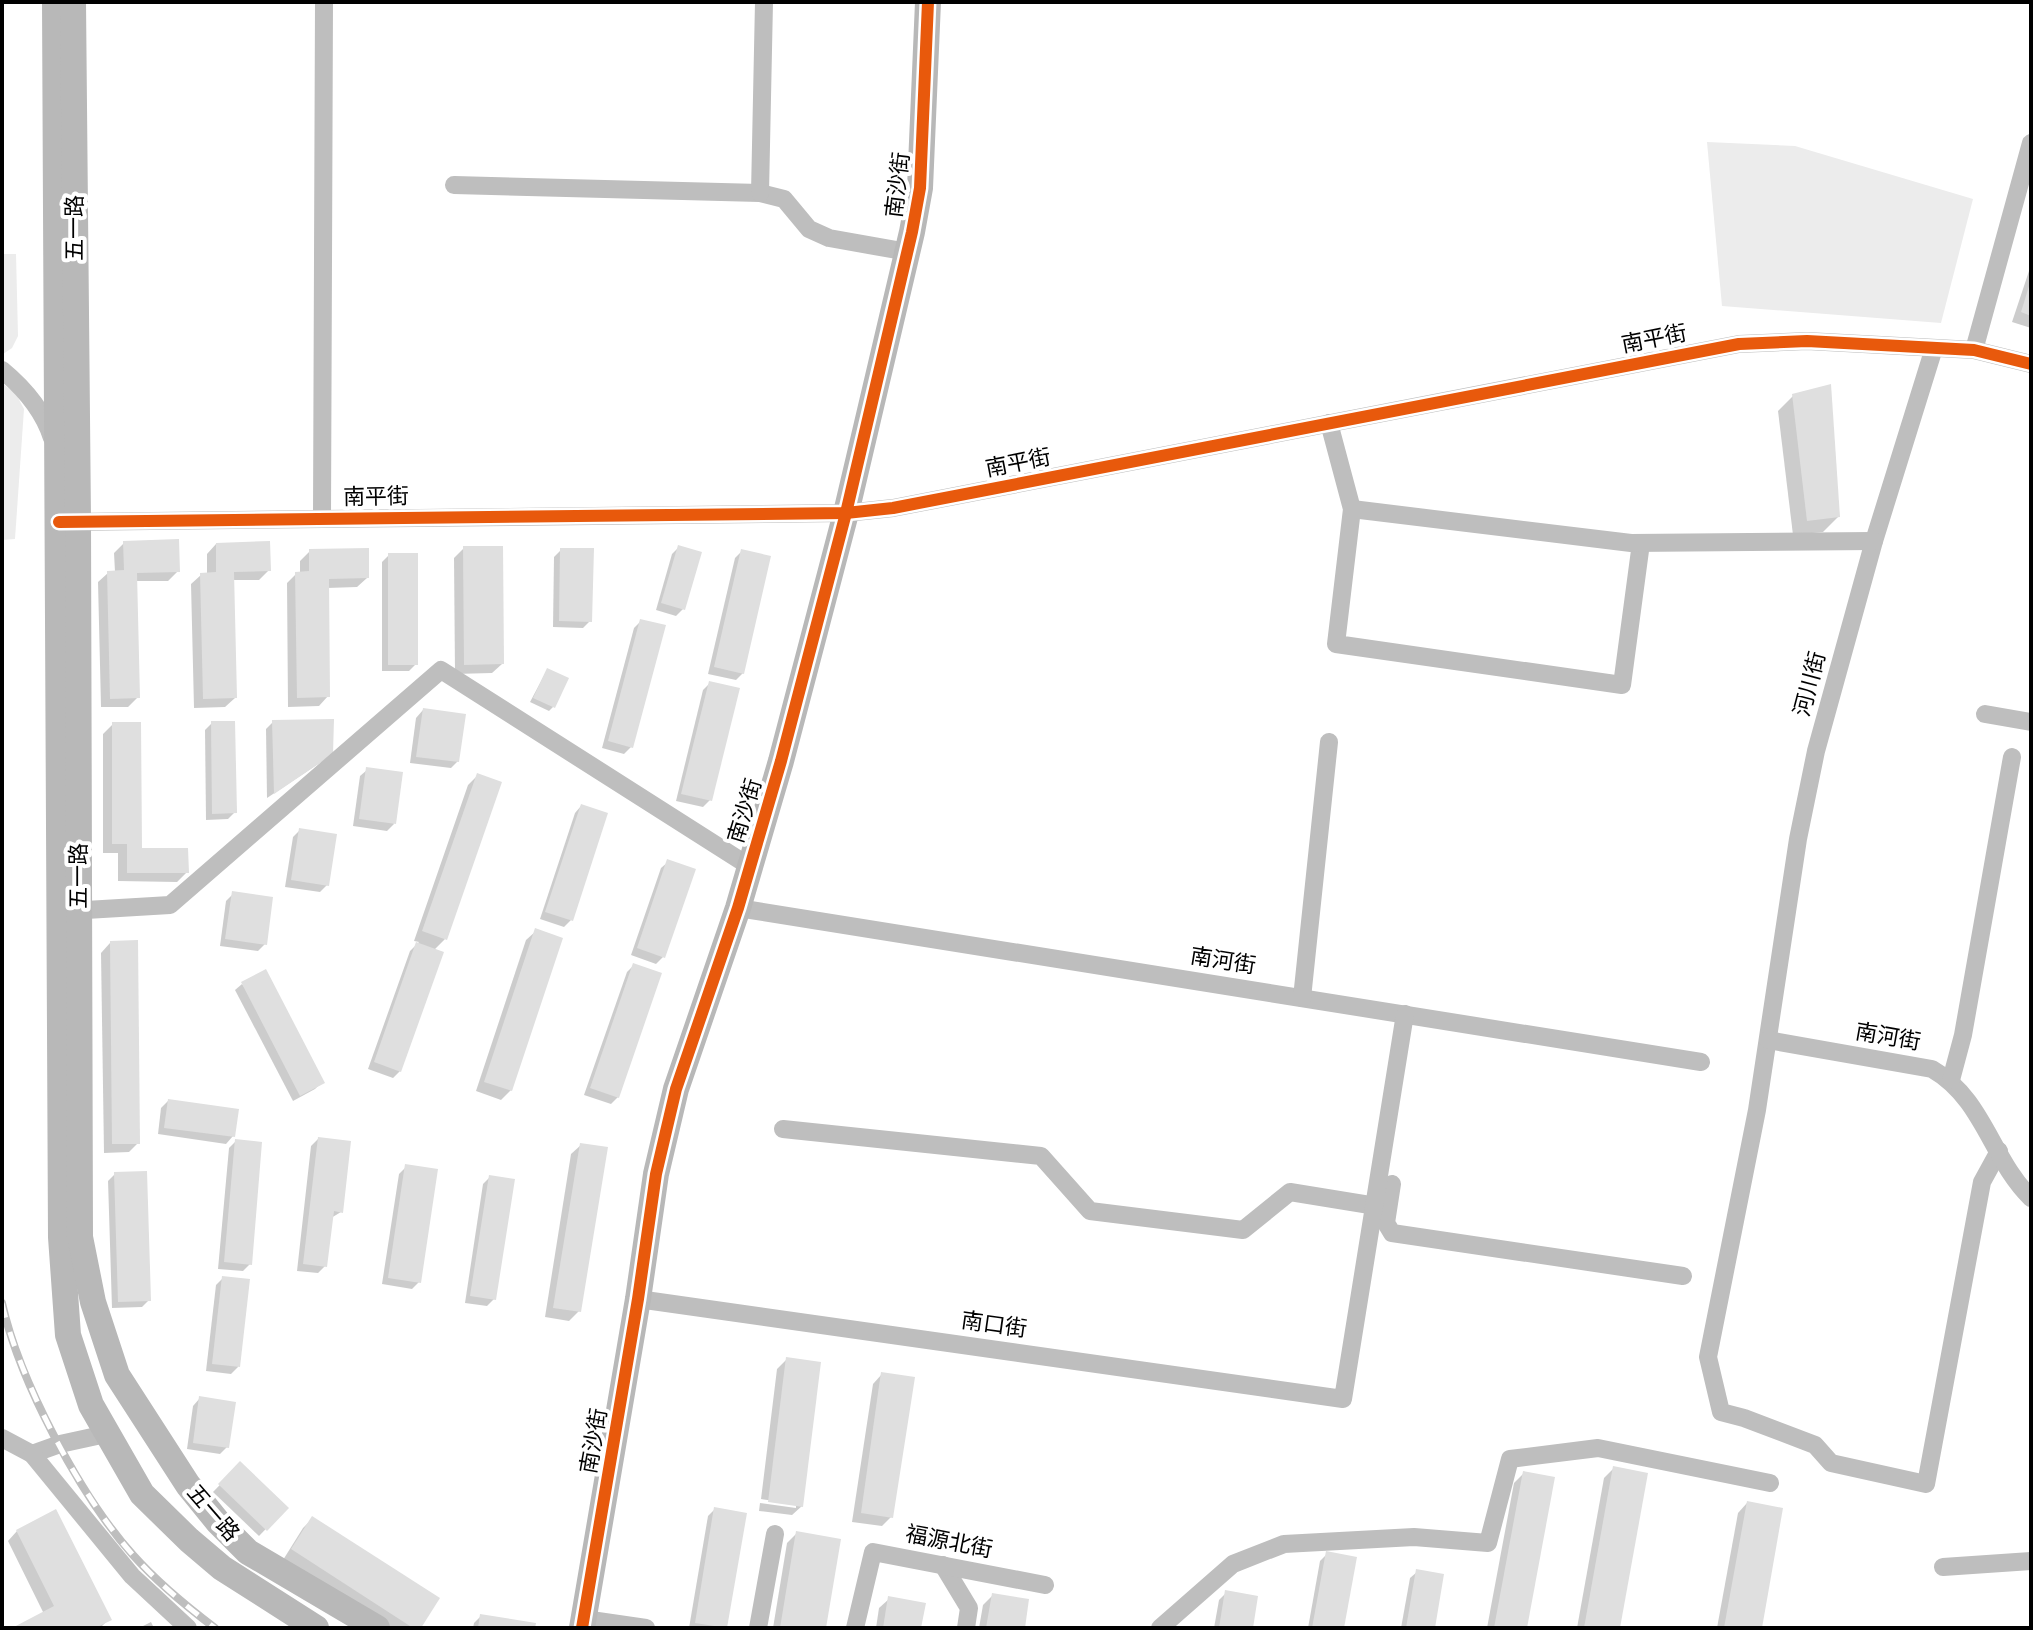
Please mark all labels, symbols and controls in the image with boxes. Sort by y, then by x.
street label: 南沙街 [881,151,915,219]
street label: 五一路 [62,195,88,261]
street label: 南平街 [1619,320,1689,358]
street label: 南平街 [983,444,1053,482]
street label: 南平街 [343,483,409,511]
street label: 河川街 [1789,649,1831,719]
street label: 南沙街 [723,776,767,846]
street label: 五一路 [66,843,92,909]
street label: 南河街 [1188,943,1258,979]
street label: 南河街 [1853,1018,1923,1056]
street label: 南口街 [960,1308,1028,1342]
street label: 南沙街 [575,1406,613,1476]
street label: 五一路 [182,1480,244,1546]
street label: 福源北街 [903,1521,995,1563]

